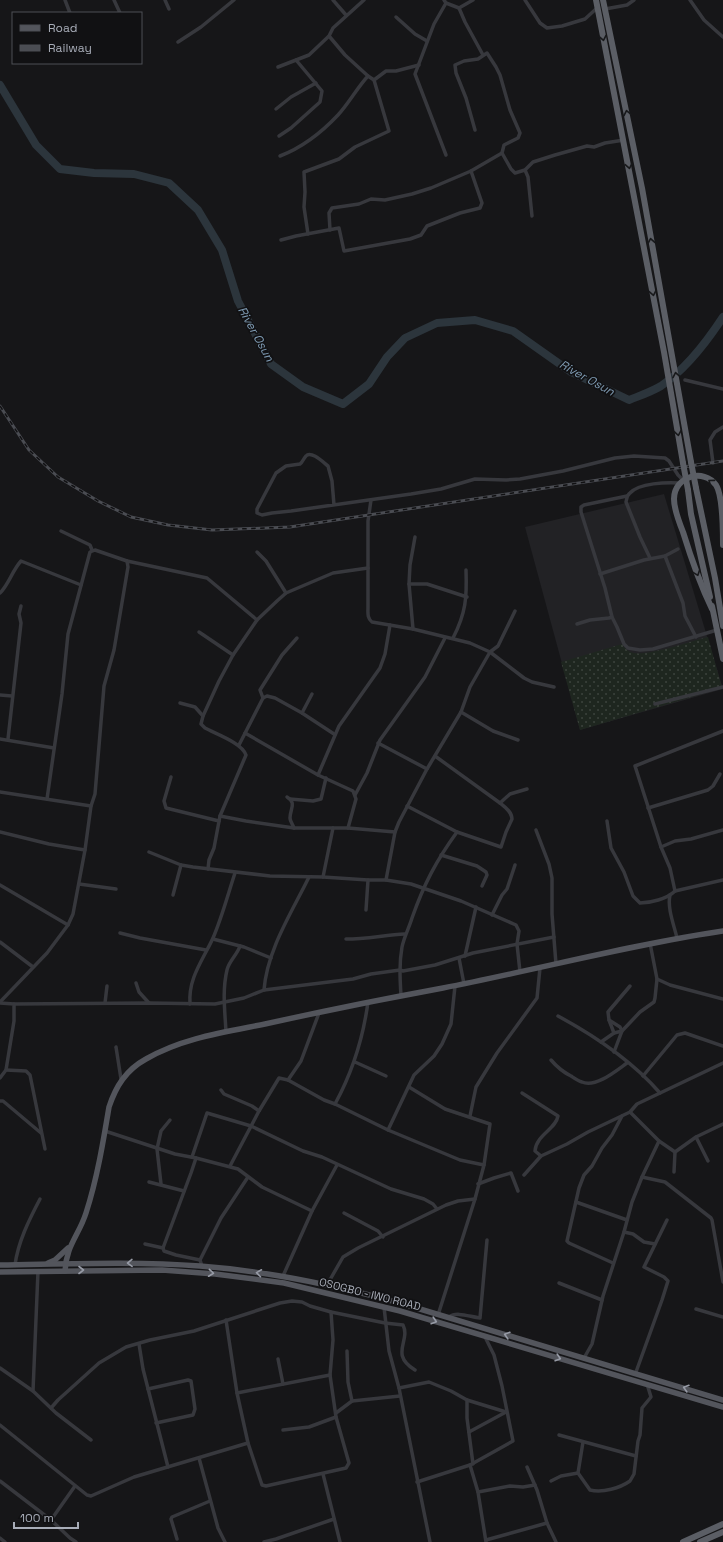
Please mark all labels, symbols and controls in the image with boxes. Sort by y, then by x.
legend [12,12,142,64]
text: Road [48,20,77,36]
one-way arrow [599,35,607,41]
text: Railway [48,40,92,56]
one-way arrow [623,110,631,117]
one-way arrow [624,163,632,169]
one-way arrow [648,238,656,244]
one-way arrow [648,290,657,297]
water label: River Osun [234,304,278,365]
water label: River Osun [557,356,618,400]
one-way arrow [672,372,680,378]
one-way arrow [673,430,682,436]
one-way arrow [708,480,715,487]
one-way arrow [693,570,701,577]
one-way arrow [127,1259,133,1267]
one-way arrow [78,1266,84,1275]
one-way arrow [208,1269,214,1278]
one-way arrow [256,1269,263,1278]
street label: OSOGBO - IWO ROAD [318,1275,422,1313]
one-way arrow [430,1316,437,1325]
one-way arrow [504,1331,511,1340]
one-way arrow [554,1353,561,1362]
one-way arrow [682,1384,689,1393]
scale bar [14,1504,78,1530]
text: 100 m [20,1510,54,1526]

